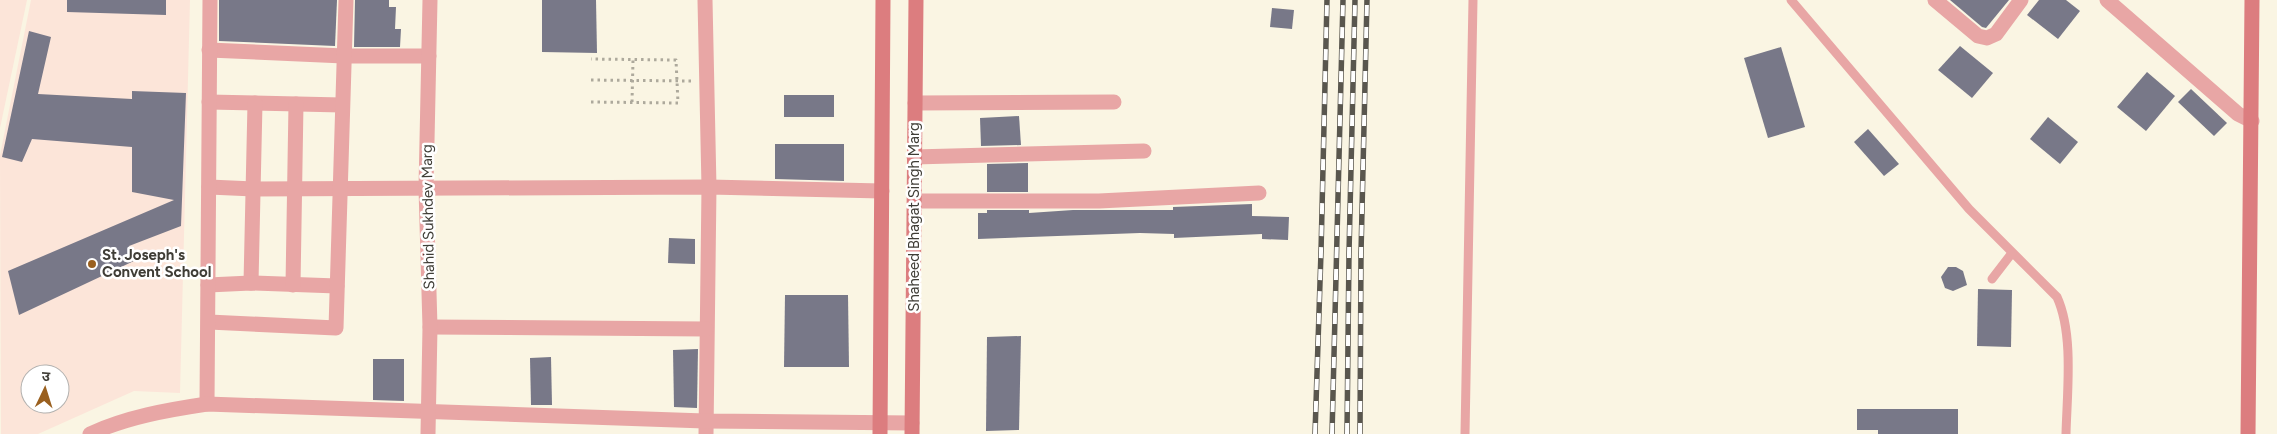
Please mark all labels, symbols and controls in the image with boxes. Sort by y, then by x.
street label: Shaheed Bhagat Singh Marg [905,122,923,312]
street label: Shahid Sukhdev Marg [418,144,438,290]
place label: St. Joseph's Convent School [102,246,211,281]
marker: St. Joseph's Convent School [86,258,98,270]
north arrow [20,364,70,414]
text: उ [41,368,51,385]

